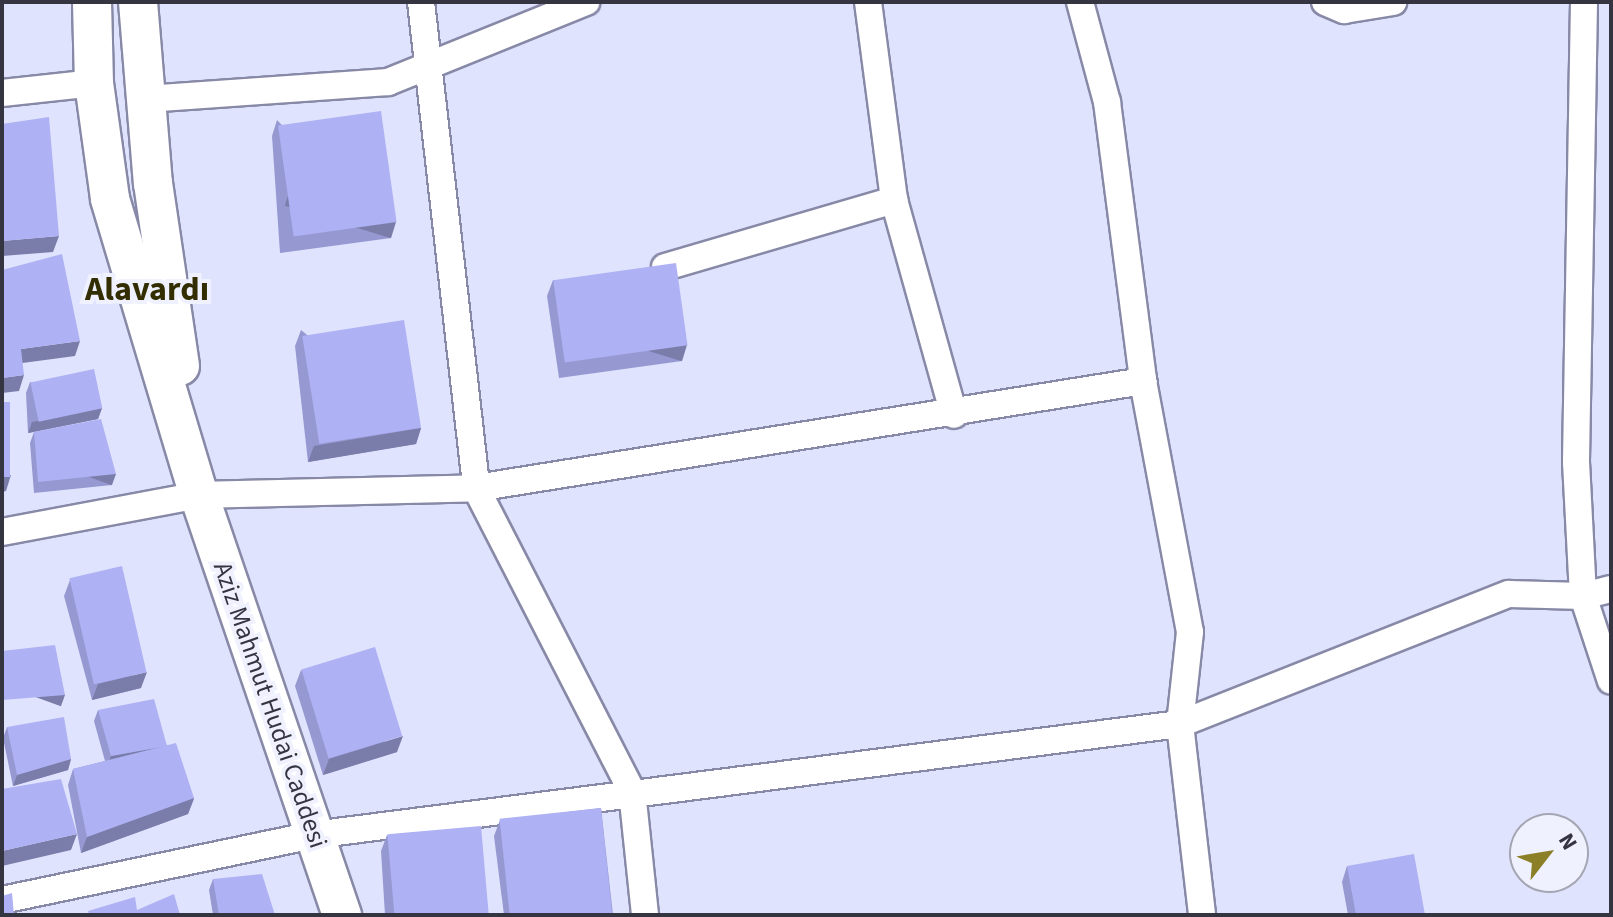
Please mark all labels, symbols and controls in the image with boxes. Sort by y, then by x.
district label: Alavardı [85,270,209,310]
street label: Aziz Mahmut Hudai Caddesi [206,558,334,852]
north arrow [1509,813,1589,893]
text: N [1550,827,1585,856]

